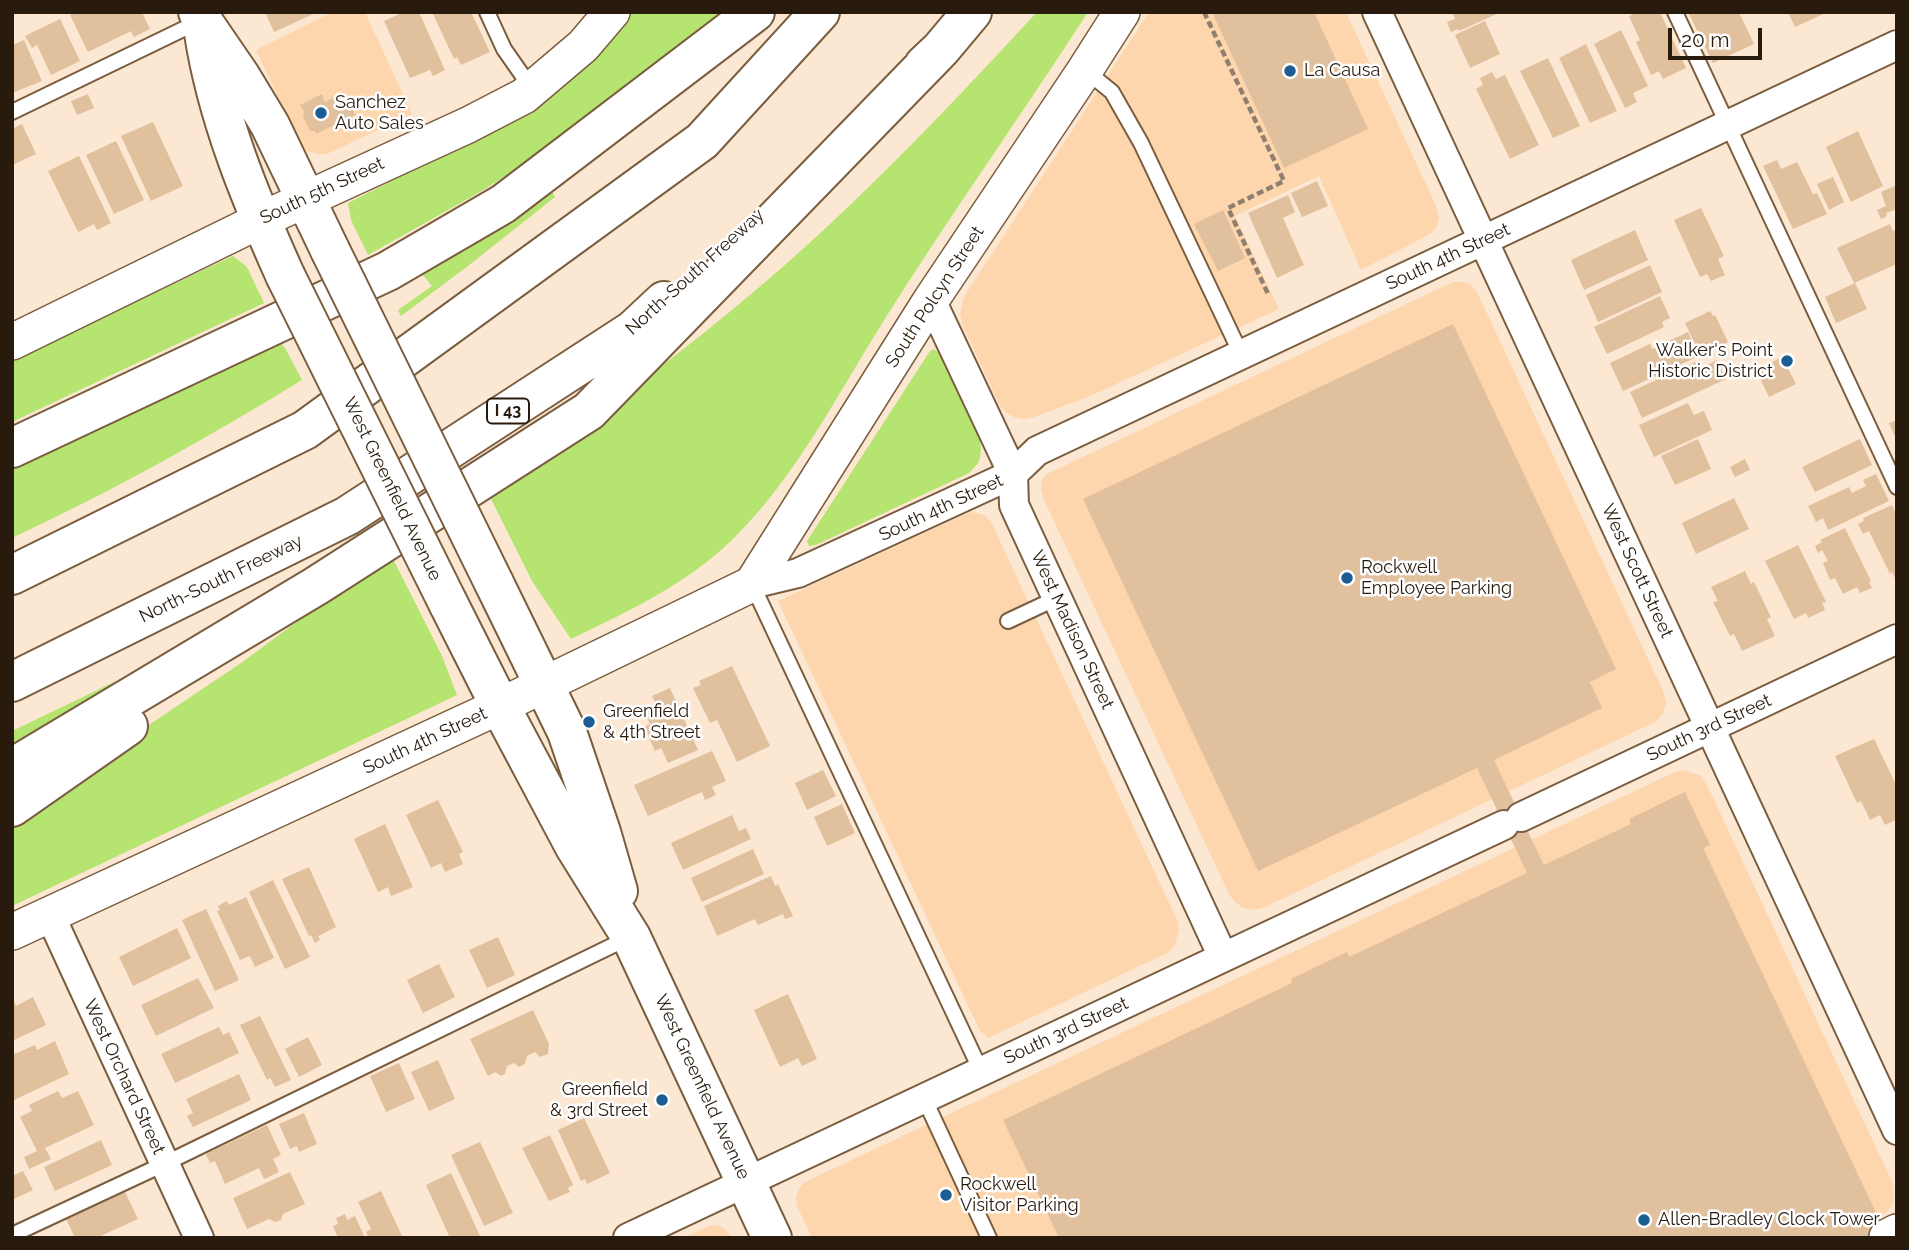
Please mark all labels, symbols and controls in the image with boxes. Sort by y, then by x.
scale bar [1671,14,1766,58]
text: 20 m [1681,27,1729,52]
place label: La Causa [1304,60,1380,82]
marker: La Causa [1282,63,1298,79]
place label: Sanchez Auto Sales [335,92,424,134]
marker: Sanchez Auto Sales [313,105,329,121]
street label: South 5th Street [257,153,387,229]
street label: North-South Freeway [621,204,769,340]
street label: South 4th Street [1383,219,1513,295]
street label: South Polcyn Street [881,222,989,372]
place label: Walker's Point Historic District [1648,340,1773,382]
marker: Walker's Point Historic District [1779,353,1795,369]
street label: West Greenfield Avenue [338,394,446,584]
road number: I 43 [487,398,529,424]
street label: South 4th Street [876,470,1006,546]
street label: West Scott Street [1596,501,1678,641]
street label: North-South Freeway [136,530,306,628]
street label: West Madison Street [1026,547,1118,713]
place label: Rockwell Employee Parking [1361,557,1512,600]
marker: Rockwell Employee Parking [1339,570,1355,586]
street label: South 3rd Street [1643,690,1775,766]
place label: Greenfield & 4th Street [603,701,700,744]
street label: South 4th Street [360,703,490,779]
marker: Greenfield & 4th Street [581,714,597,730]
street label: West Greenfield Avenue [650,991,754,1183]
street label: South 3rd Street [1000,993,1132,1069]
street label: West Orchard Street [79,996,169,1158]
place label: Greenfield & 3rd Street [550,1079,648,1122]
marker: Greenfield & 3rd Street [654,1092,670,1108]
place label: Rockwell Visitor Parking [960,1174,1079,1216]
marker: Rockwell Visitor Parking [938,1187,954,1203]
place label: Allen-Bradley Clock Tower [1658,1209,1880,1231]
marker: Allen-Bradley Clock Tower [1636,1212,1652,1228]

